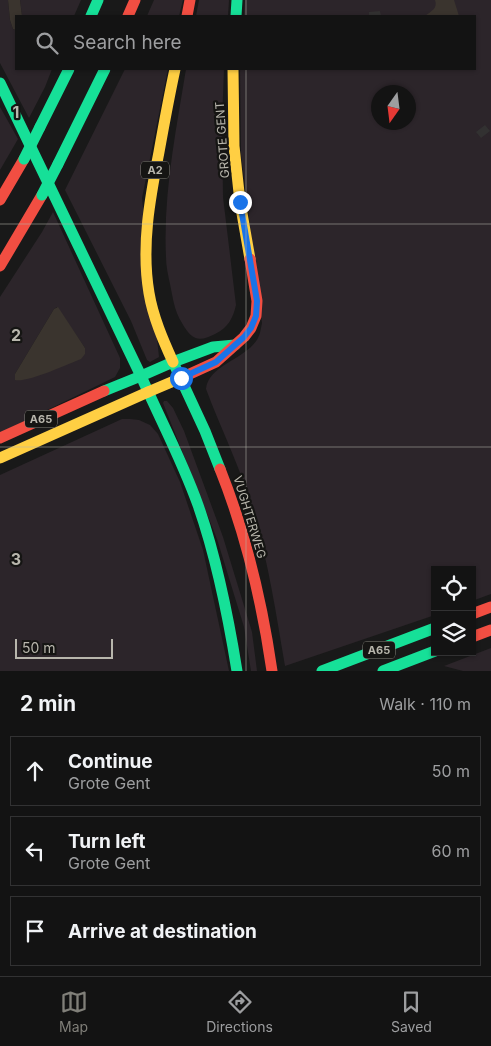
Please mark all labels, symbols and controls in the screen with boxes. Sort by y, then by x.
search box [15,15,476,70]
icon: search [33,29,61,57]
text: Search here [73,31,182,54]
north arrow [371,85,416,130]
street label: GROTE GENT [212,101,232,179]
text: 1 [13,102,19,122]
road number: A2 [141,162,169,178]
route end [229,191,252,214]
text: 2 [11,325,21,345]
route start [170,367,193,390]
road number: A65 [25,410,57,428]
street label: VUGHTERWEG [230,474,270,560]
text: 3 [11,549,21,569]
map controls [431,566,476,656]
button: locate [431,566,476,611]
button: layers [431,611,476,656]
scale bar [15,636,112,659]
text: 50 m [22,639,56,656]
road number: A65 [363,642,395,658]
text: 2 min [20,691,76,716]
text: Walk · 110 m [379,694,471,714]
text: Continue [68,750,153,773]
icon: ahead [21,757,49,785]
text: 50 m [432,761,470,781]
text: Grote Gent [68,773,150,793]
text: Turn left [68,830,146,853]
icon: left [21,837,49,865]
text: 60 m [431,841,470,861]
text: Grote Gent [68,853,150,873]
icon: arrive [21,917,49,945]
text: Arrive at destination [68,920,257,943]
tab: Map [59,988,88,1035]
tab: Directions [206,988,273,1035]
tab: Saved [391,988,432,1035]

